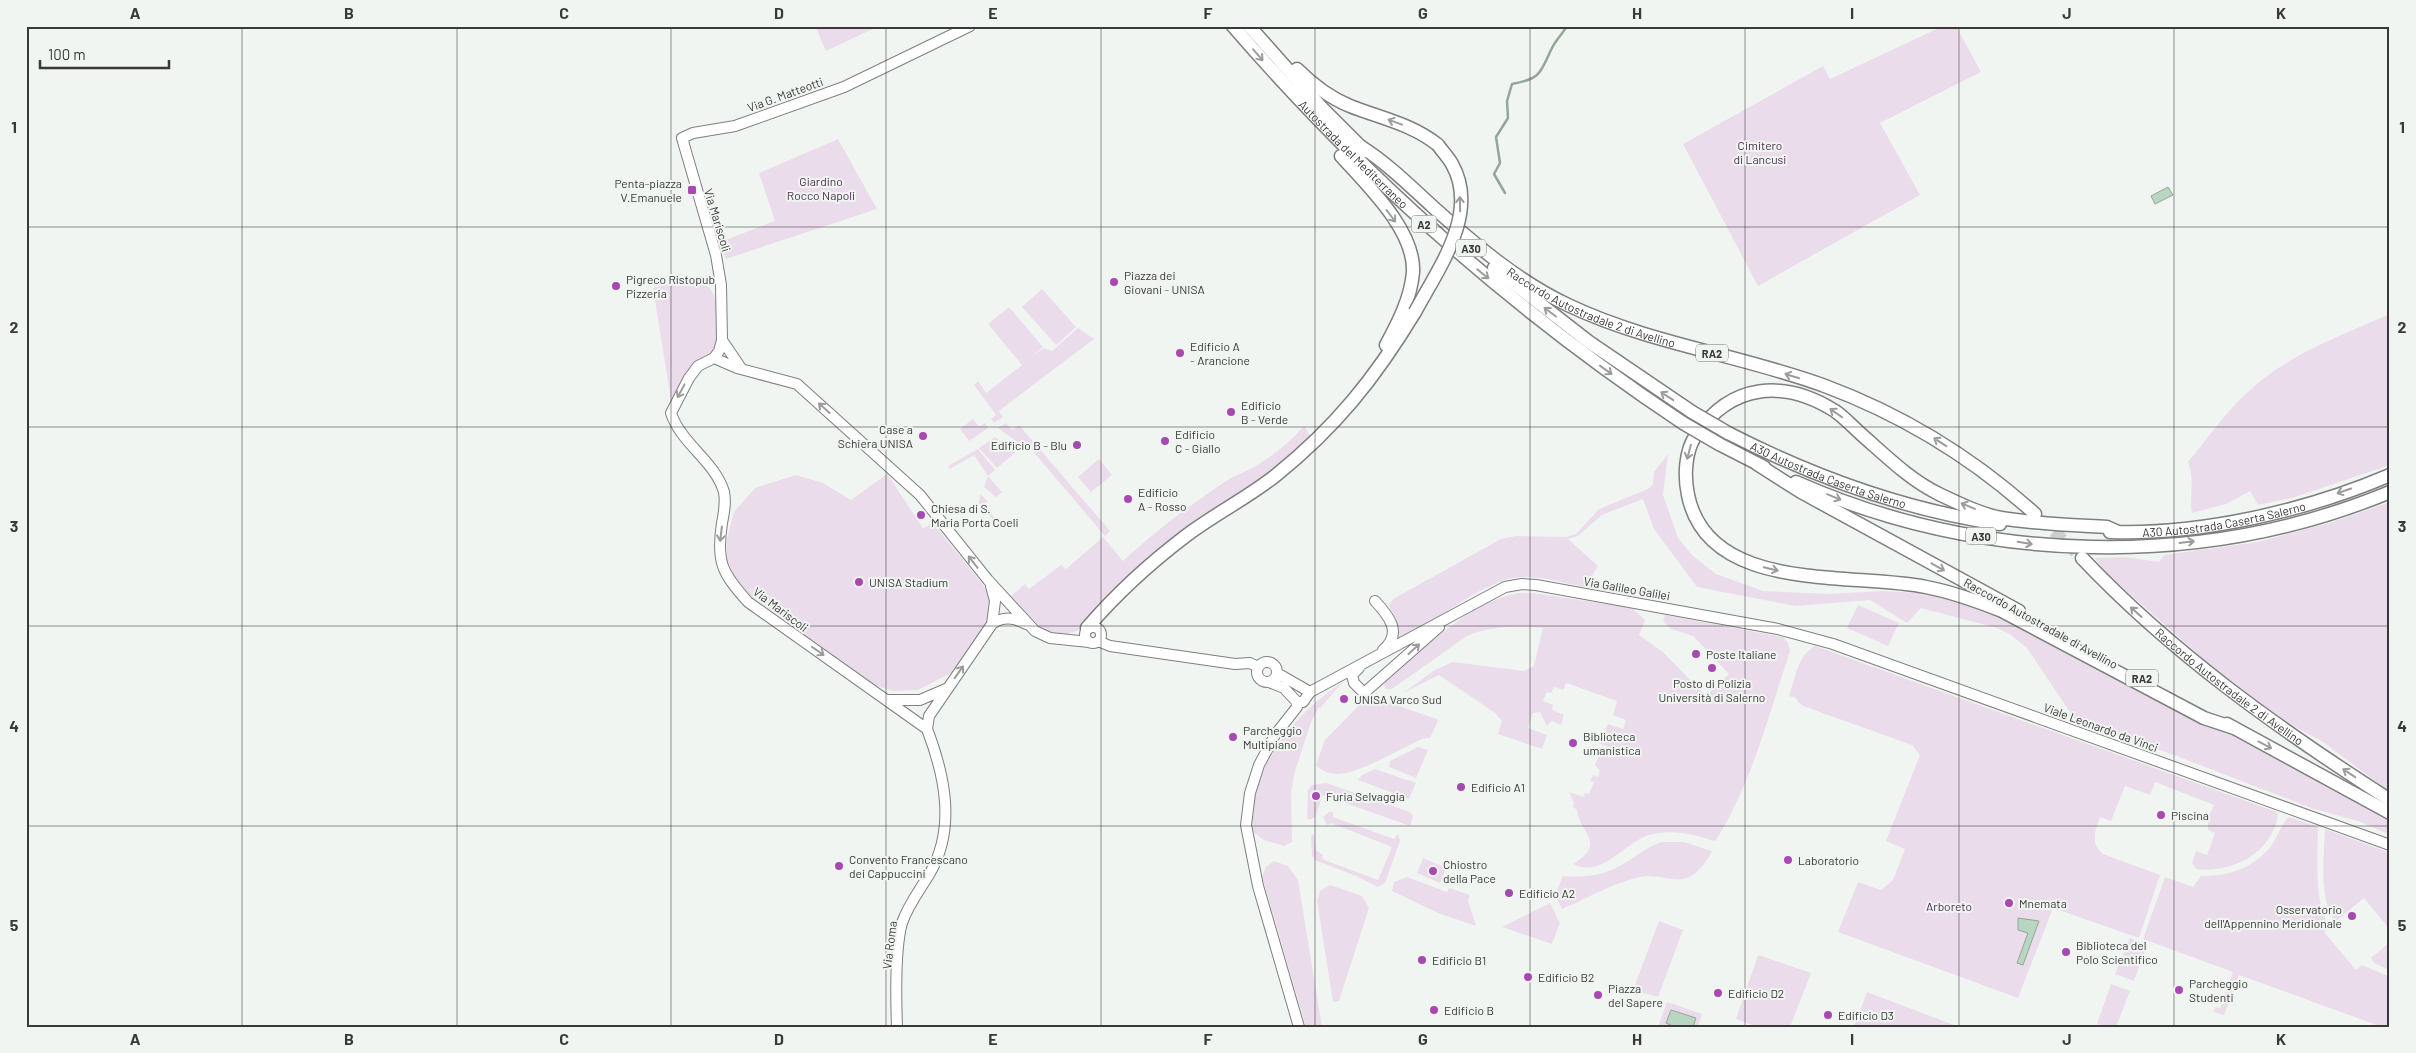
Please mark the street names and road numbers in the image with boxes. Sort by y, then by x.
street label: Via G. Matteotti [745,74,825,114]
street label: Autostrada del Mediterraneo [1296,97,1411,211]
street label: Via Mariscoli [702,187,734,253]
road number: A2 [1412,215,1436,232]
road number: A30 [1456,240,1486,256]
street label: Raccordo Autostradale 2 di Avellino [1505,264,1677,350]
road number: RA2 [1696,344,1728,362]
street label: A30 Autostrada Caserta Salerno [1748,438,1908,511]
street label: A30 Autostrada Caserta Salerno [2142,498,2307,539]
road number: A30 [1966,528,1996,544]
street label: Via Galileo Galilei [1583,574,1671,602]
street label: Raccordo Autostradale di Avellino [1962,575,2120,671]
street label: Via Mariscoli [751,584,811,634]
street label: Raccordo Autostradale 2 di Avellino [2153,625,2306,748]
road number: RA2 [2126,670,2158,686]
street label: Viale Leonardo da Vinci [2042,700,2160,754]
street label: Via Roma [879,920,899,970]

